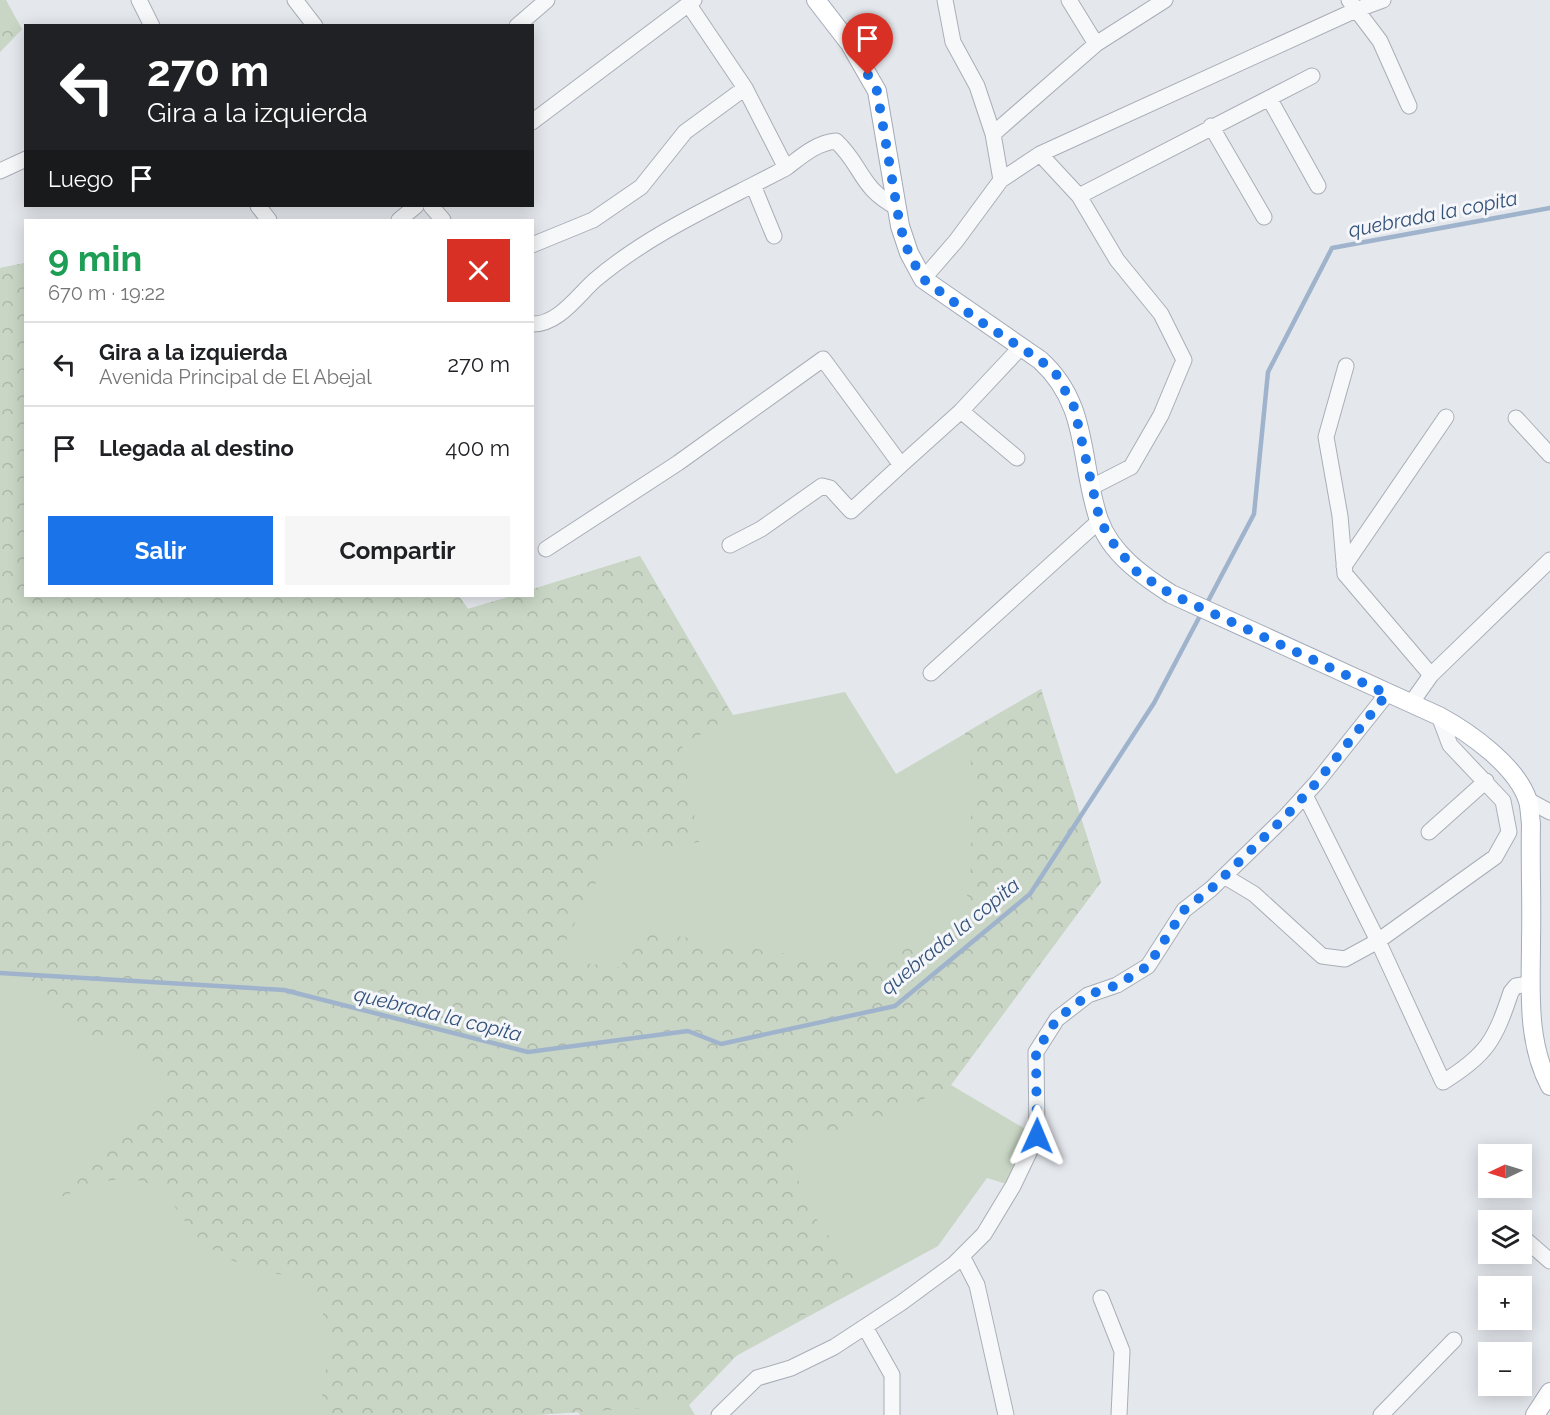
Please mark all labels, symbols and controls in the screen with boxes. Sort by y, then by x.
pin [842,13,893,75]
icon: arrive [851,22,884,55]
text: 270 m [147,47,269,96]
icon: left [48,48,126,126]
text: Gira a la izquierda [147,97,368,128]
icon: arrive [125,162,158,195]
text: Luego [48,166,113,192]
water label: quebrada la copita [1346,186,1520,242]
text: 9 min [48,237,142,279]
button: close [447,239,510,302]
text: 670 m · 19:22 [48,281,165,305]
text: Gira a la izquierda [99,339,288,365]
icon: left [48,348,81,381]
text: 270 m [448,351,510,377]
text: Avenida Principal de El Abejal [99,365,372,389]
icon: arrive [48,432,81,465]
text: Llegada al destino [99,435,294,461]
text: 400 m [445,435,510,461]
button: Salir [48,516,273,585]
button: Compartir [285,516,510,585]
water label: quebrada la copita [876,873,1024,999]
water label: quebrada la copita [352,982,524,1046]
position arrow [1005,1104,1069,1168]
north arrow [1478,1144,1532,1198]
map controls [1478,1144,1532,1396]
button: layers [1478,1210,1532,1264]
button: + [1478,1276,1532,1330]
button: − [1478,1342,1532,1396]

